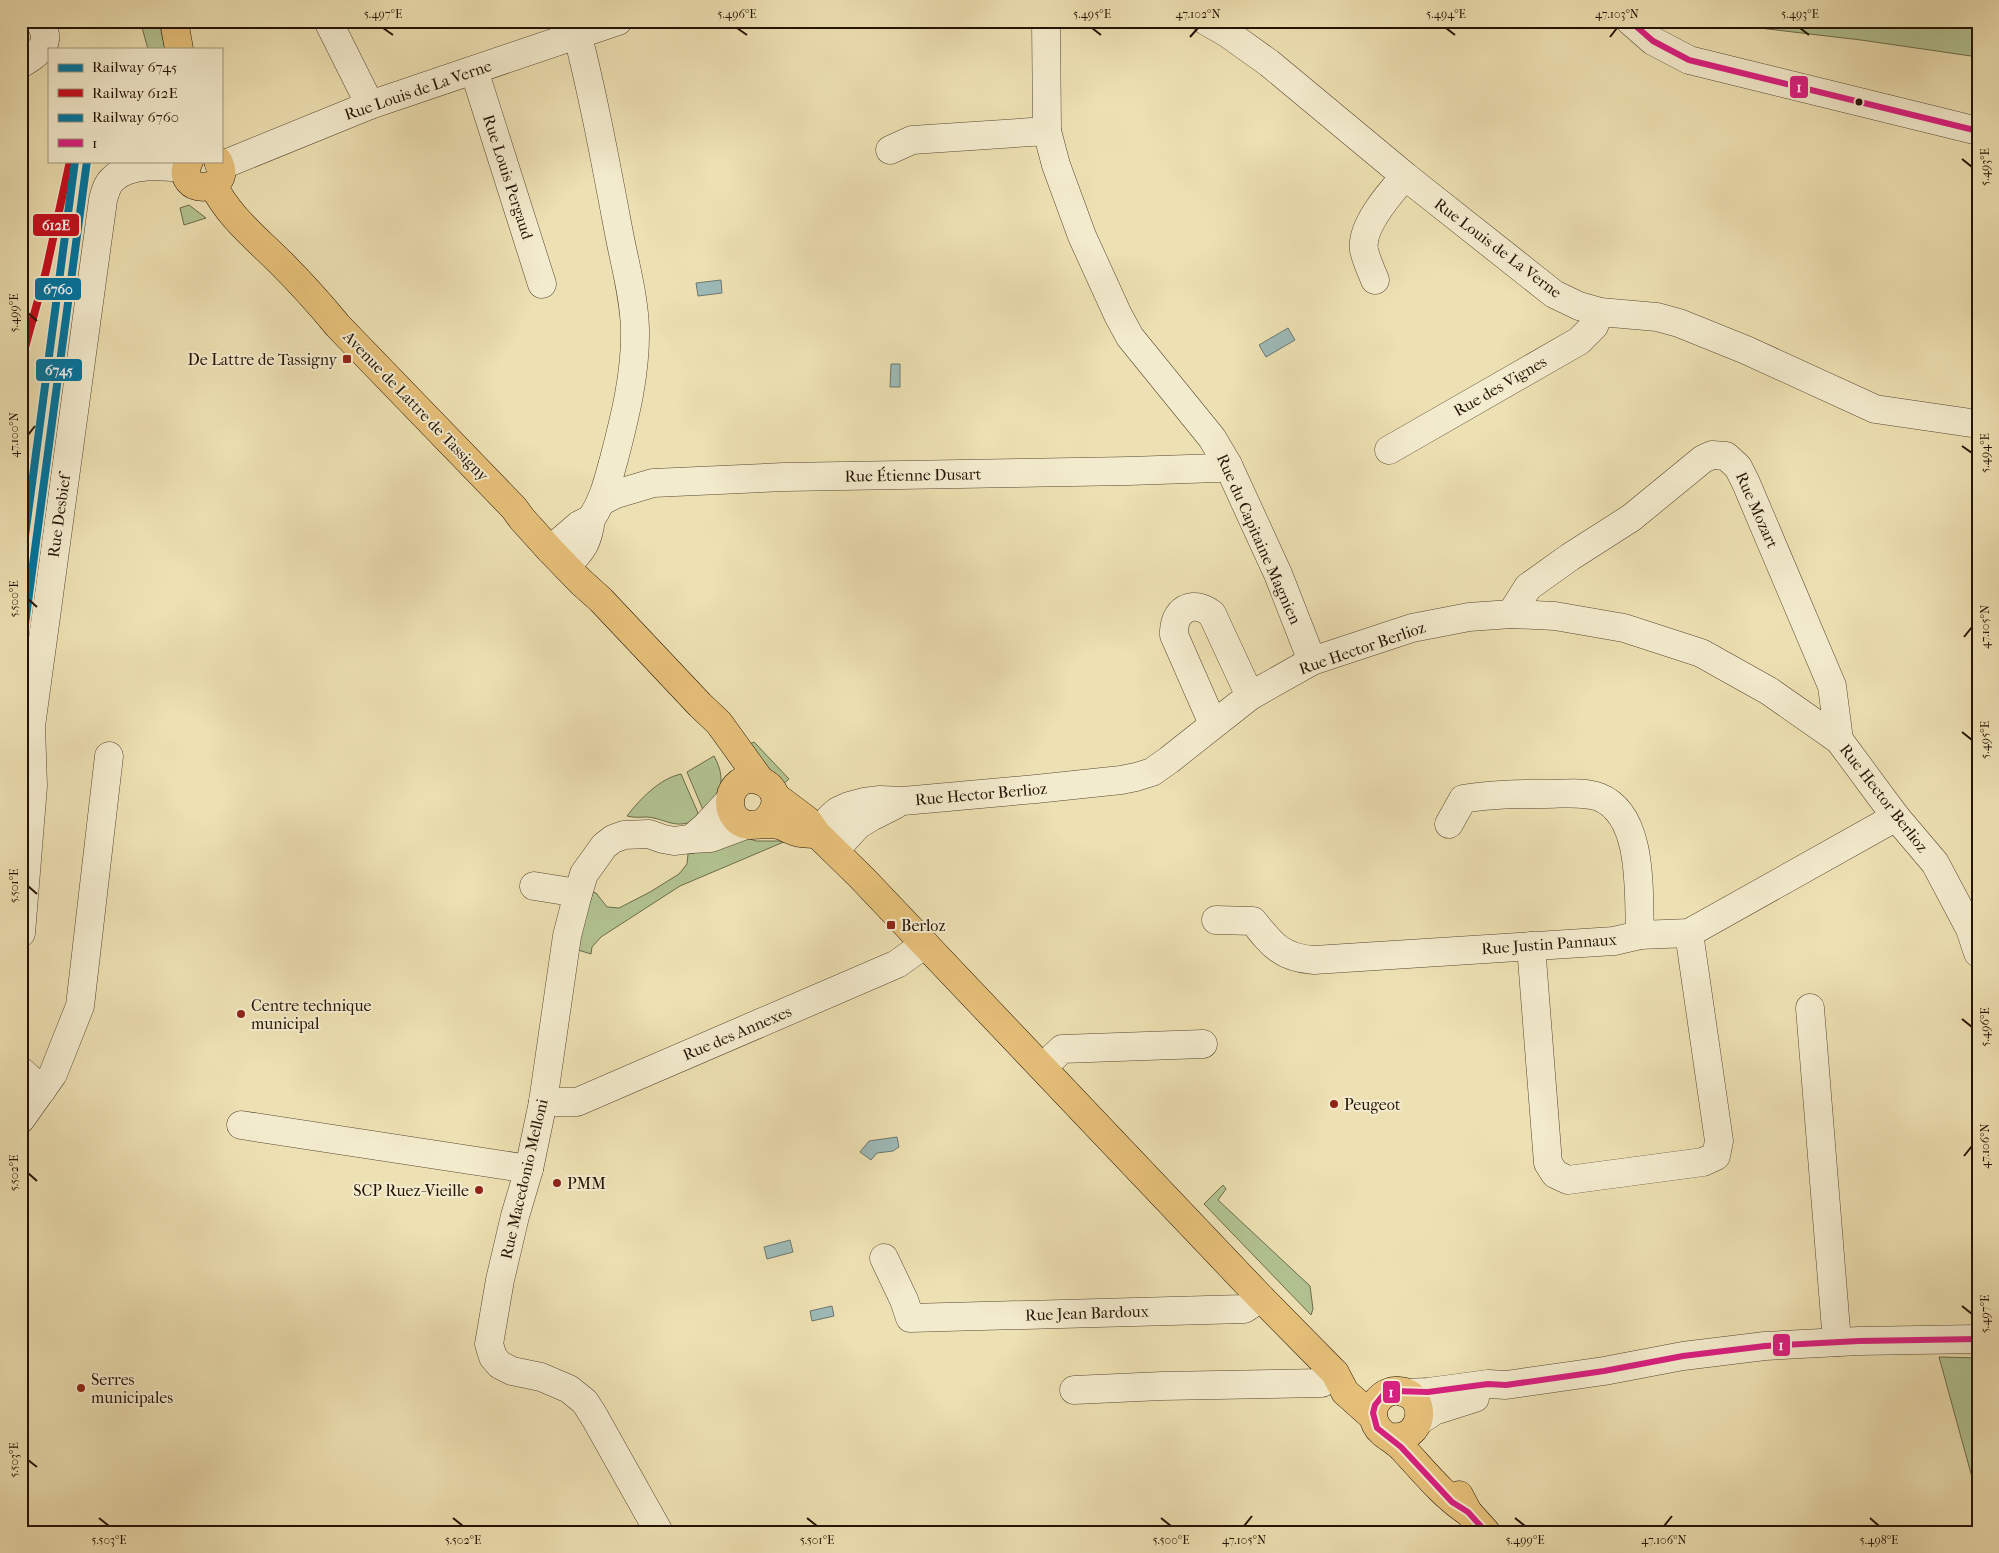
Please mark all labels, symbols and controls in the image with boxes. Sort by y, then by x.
text: 5.497°E [364,7,402,21]
text: 5.496°E [717,7,757,21]
text: 5.495°E [1073,7,1111,21]
text: 47.102°N [1175,7,1221,21]
text: 5.494°E [1426,7,1466,21]
text: 47.103°N [1595,7,1639,21]
text: 5.493°E [1781,7,1819,21]
legend [48,48,222,162]
street label: Rue Louis de La Verne [342,56,494,124]
text: Railway 6745 [92,58,177,76]
line badge: 1 [1789,75,1809,99]
text: 1 [1797,79,1802,96]
text: Railway 612E [92,84,178,102]
unlabelled marker [1854,97,1864,107]
text: Railway 6760 [92,108,179,126]
street label: Rue Louis Pergaud [479,112,537,242]
text: 1 [92,134,97,152]
text: 5.493°E [1978,148,1992,186]
street label: Rue Louis de La Verne [1431,194,1565,302]
line badge: 612E [32,213,80,237]
text: 612E [42,217,71,234]
line badge: 6760 [34,277,82,301]
text: 6760 [43,281,73,298]
text: 5.499°E [7,293,21,333]
street label: Avenue de Lattre de Tassigny [339,326,493,485]
place label: De Lattre de Tassigny [188,350,337,369]
street label: Rue des Vignes [1450,352,1550,420]
marker: De Lattre de Tassigny [341,353,353,365]
line badge: 6745 [35,358,83,382]
text: 6745 [45,362,73,379]
text: 47.100°N [7,412,21,458]
text: 5.494°E [1978,433,1992,473]
street label: Rue du Capitaine Magnien [1213,451,1305,628]
street label: Rue Étienne Dusart [844,463,982,486]
street label: Rue Mozart [1732,469,1782,551]
street label: Rue Desbief [44,470,75,559]
text: 5.500°E [7,580,21,618]
text: 47.105°N [1978,605,1992,649]
street label: Rue Hector Berlioz [1296,617,1428,679]
text: 5.495°E [1978,721,1992,759]
street label: Rue Hector Berlioz [1836,740,1932,856]
street label: Rue Hector Berlioz [914,779,1048,809]
text: 5.501°E [7,869,21,903]
place label: Berloz [901,916,945,935]
marker: Berloz [885,919,897,931]
street label: Rue Justin Pannaux [1481,930,1618,958]
place label: Centre technique municipal [251,996,371,1033]
street label: Rue des Annexes [680,1002,794,1064]
text: 5.496°E [1978,1007,1992,1047]
marker: Centre technique municipal [235,1008,247,1020]
place label: Peugeot [1344,1095,1401,1114]
street label: Rue Macedonio Melloni [496,1097,552,1261]
marker: Peugeot [1328,1098,1340,1110]
text: 47.106°N [1978,1123,1992,1169]
text: 5.502°E [7,1155,21,1191]
place label: PMM [567,1174,606,1193]
marker: PMM [551,1177,563,1189]
place label: SCP Ruez-Vieille [353,1181,469,1200]
marker: SCP Ruez-Vieille [473,1184,485,1196]
text: 5.497°E [1978,1295,1992,1333]
street label: Rue Jean Bardoux [1025,1301,1150,1325]
line badge: 1 [1772,1333,1791,1357]
text: 1 [1779,1337,1784,1354]
place label: Serres municipales [91,1370,173,1407]
line badge: 1 [1382,1380,1401,1404]
marker: Serres municipales [75,1382,87,1394]
text: 1 [1389,1384,1394,1401]
text: 5.503°E [7,1442,21,1478]
text: 5.503°E [91,1533,127,1547]
text: 5.502°E [445,1533,481,1547]
text: 5.501°E [800,1533,834,1547]
text: 5.500°E [1152,1533,1190,1547]
text: 47.105°N [1222,1533,1266,1547]
text: 5.499°E [1505,1533,1545,1547]
text: 47.106°N [1641,1533,1687,1547]
text: 5.498°E [1860,1533,1898,1547]

